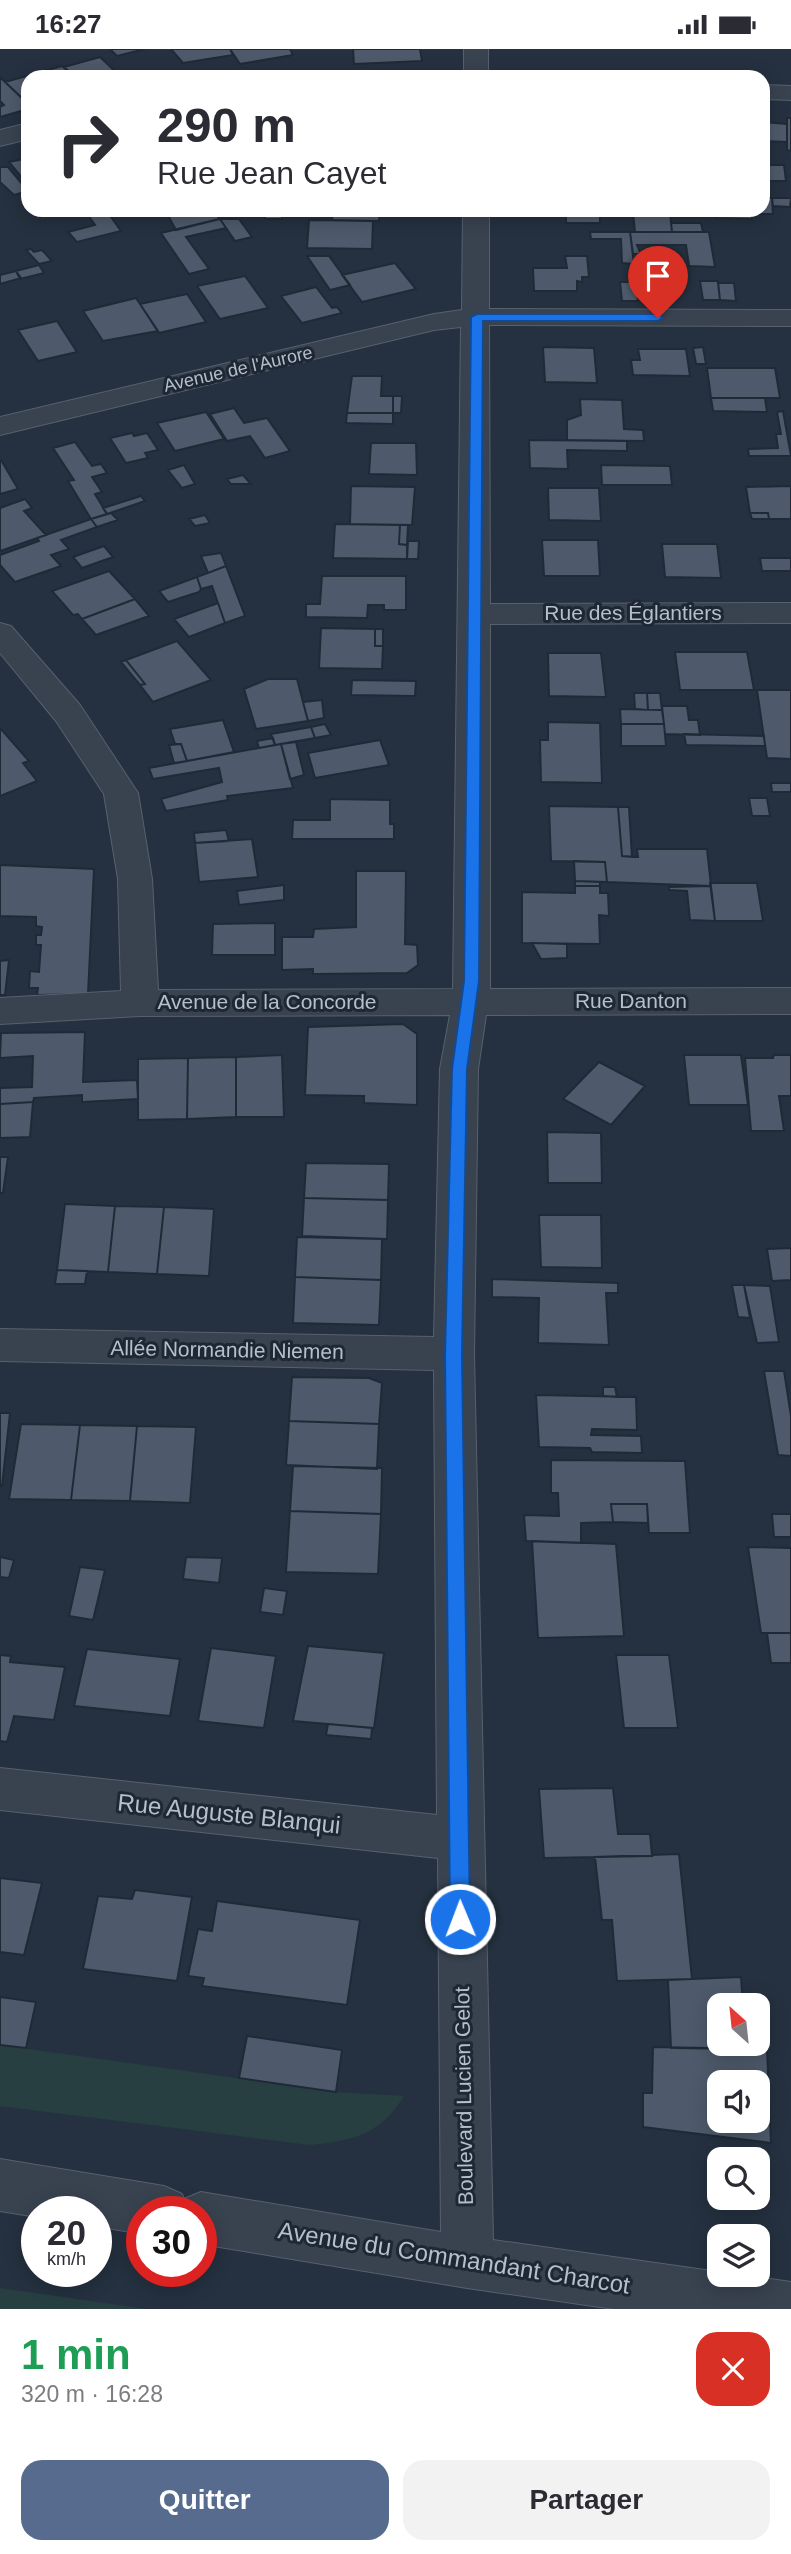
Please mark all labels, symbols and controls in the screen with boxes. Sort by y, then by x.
text: 16:27 [35,9,102,39]
icon: right [42,98,133,189]
text: 290 m [157,98,296,152]
text: Rue Jean Cayet [157,155,386,191]
pin [628,246,688,318]
icon: arrive [639,257,677,295]
street label: Avenue de l'Aurore [162,342,314,396]
street label: Rue des Églantiers [544,601,722,624]
street label: Rue Danton [575,989,687,1012]
street label: Avenue de la Concorde [157,990,377,1013]
street label: Allée Normandie Niemen [110,1336,344,1363]
street label: Rue Auguste Blanqui [116,1788,342,1839]
position arrow [423,1882,497,1956]
street label: Boulevard Lucien Gelot [450,1987,477,2205]
north arrow [707,1993,770,2056]
map controls [707,1993,770,2287]
button: sound [707,2070,770,2133]
button: search [707,2147,770,2210]
speed limit sign: 30 [126,2196,217,2287]
text: 20 [47,2213,86,2252]
street label: Avenue du Commandant Charcot [276,2216,632,2299]
button: layers [707,2224,770,2287]
text: km/h [47,2249,86,2269]
text: 1 min [21,2331,131,2378]
button: close [696,2332,770,2406]
text: 320 m · 16:28 [21,2381,163,2407]
button: Quitter [21,2460,389,2540]
button: Partager [403,2460,770,2540]

